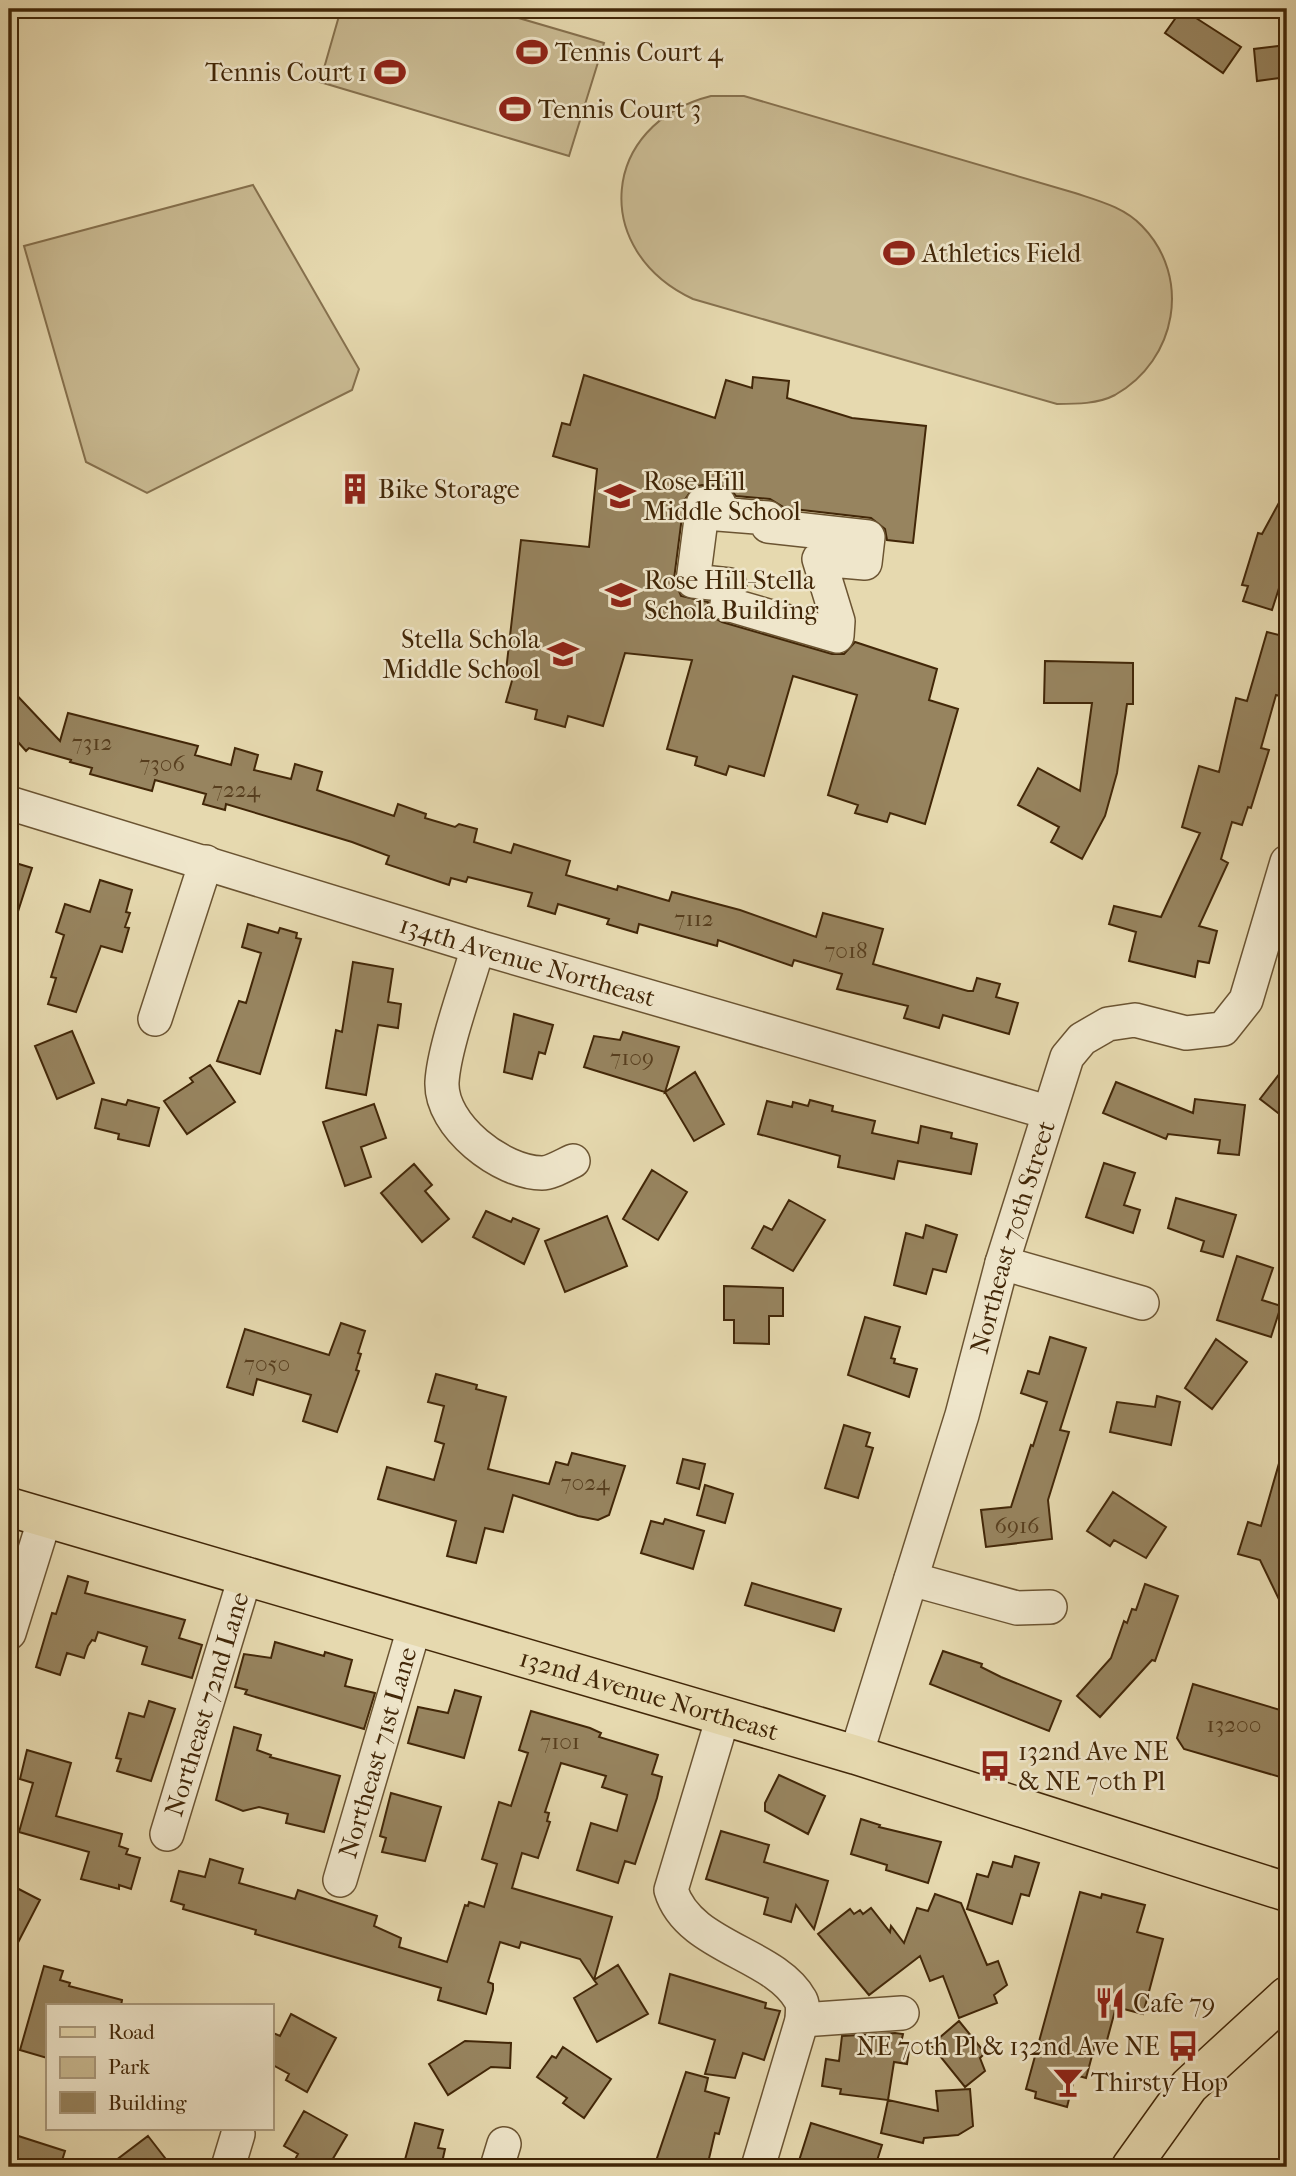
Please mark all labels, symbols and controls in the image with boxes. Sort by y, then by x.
sports icon: Tennis Court 4 [515,35,549,69]
place label: Tennis Court 4 [555,37,723,68]
sports icon: Tennis Court 1 [373,55,407,89]
place label: Tennis Court 1 [205,57,367,88]
sports icon: Tennis Court 3 [498,92,532,126]
place label: Tennis Court 3 [538,94,701,125]
sports icon: Athletics Field [882,236,916,270]
place label: Athletics Field [921,238,1082,269]
place label: Rose Hill Middle School [643,466,801,527]
building icon: Bike Storage [338,472,372,506]
place label: Bike Storage [378,474,520,505]
school or university icon: Rose Hill Middle School [603,479,637,513]
place label: Rose Hill-Stella Schola Building [644,565,819,626]
school or university icon: Rose Hill-Stella Schola Building [604,578,638,612]
place label: Stella Schola Middle School [382,624,541,685]
school or university icon: Stella Schola Middle School [546,637,580,671]
house number: 7312 [72,729,112,756]
house number: 7306 [139,750,185,777]
house number: 7224 [212,776,262,803]
house number: 7112 [674,905,714,932]
street label: 134th Avenue Northeast [396,908,660,1013]
house number: 7018 [824,937,868,964]
house number: 7109 [610,1044,654,1071]
street label: Northeast 70th Street [963,1116,1062,1357]
house number: 7050 [244,1350,290,1377]
house number: 7024 [560,1469,611,1496]
house number: 6916 [994,1512,1040,1539]
street label: Northeast 72nd Lane [158,1588,255,1820]
street label: 132nd Avenue Northeast [516,1642,783,1747]
street label: Northeast 71st Lane [332,1643,423,1862]
house number: 13200 [1207,1711,1261,1738]
house number: 7101 [540,1728,580,1755]
place label: 132nd Ave NE & NE 70th Pl [1018,1736,1169,1797]
bus stop icon: 132nd Ave NE & NE 70th Pl [978,1749,1012,1783]
restaurant icon: Cafe 79 [1093,1986,1127,2020]
place label: Cafe 79 [1133,1988,1215,2019]
legend [46,2004,273,2130]
text: Road [108,2020,155,2044]
bus stop icon: NE 70th Pl & 132nd Ave NE [1166,2029,1200,2063]
place label: NE 70th Pl & 132nd Ave NE [856,2031,1160,2062]
text: Park [108,2055,150,2079]
bar icon: Thirsty Hop [1051,2065,1085,2099]
place label: Thirsty Hop [1091,2067,1228,2098]
text: Building [108,2091,187,2115]

